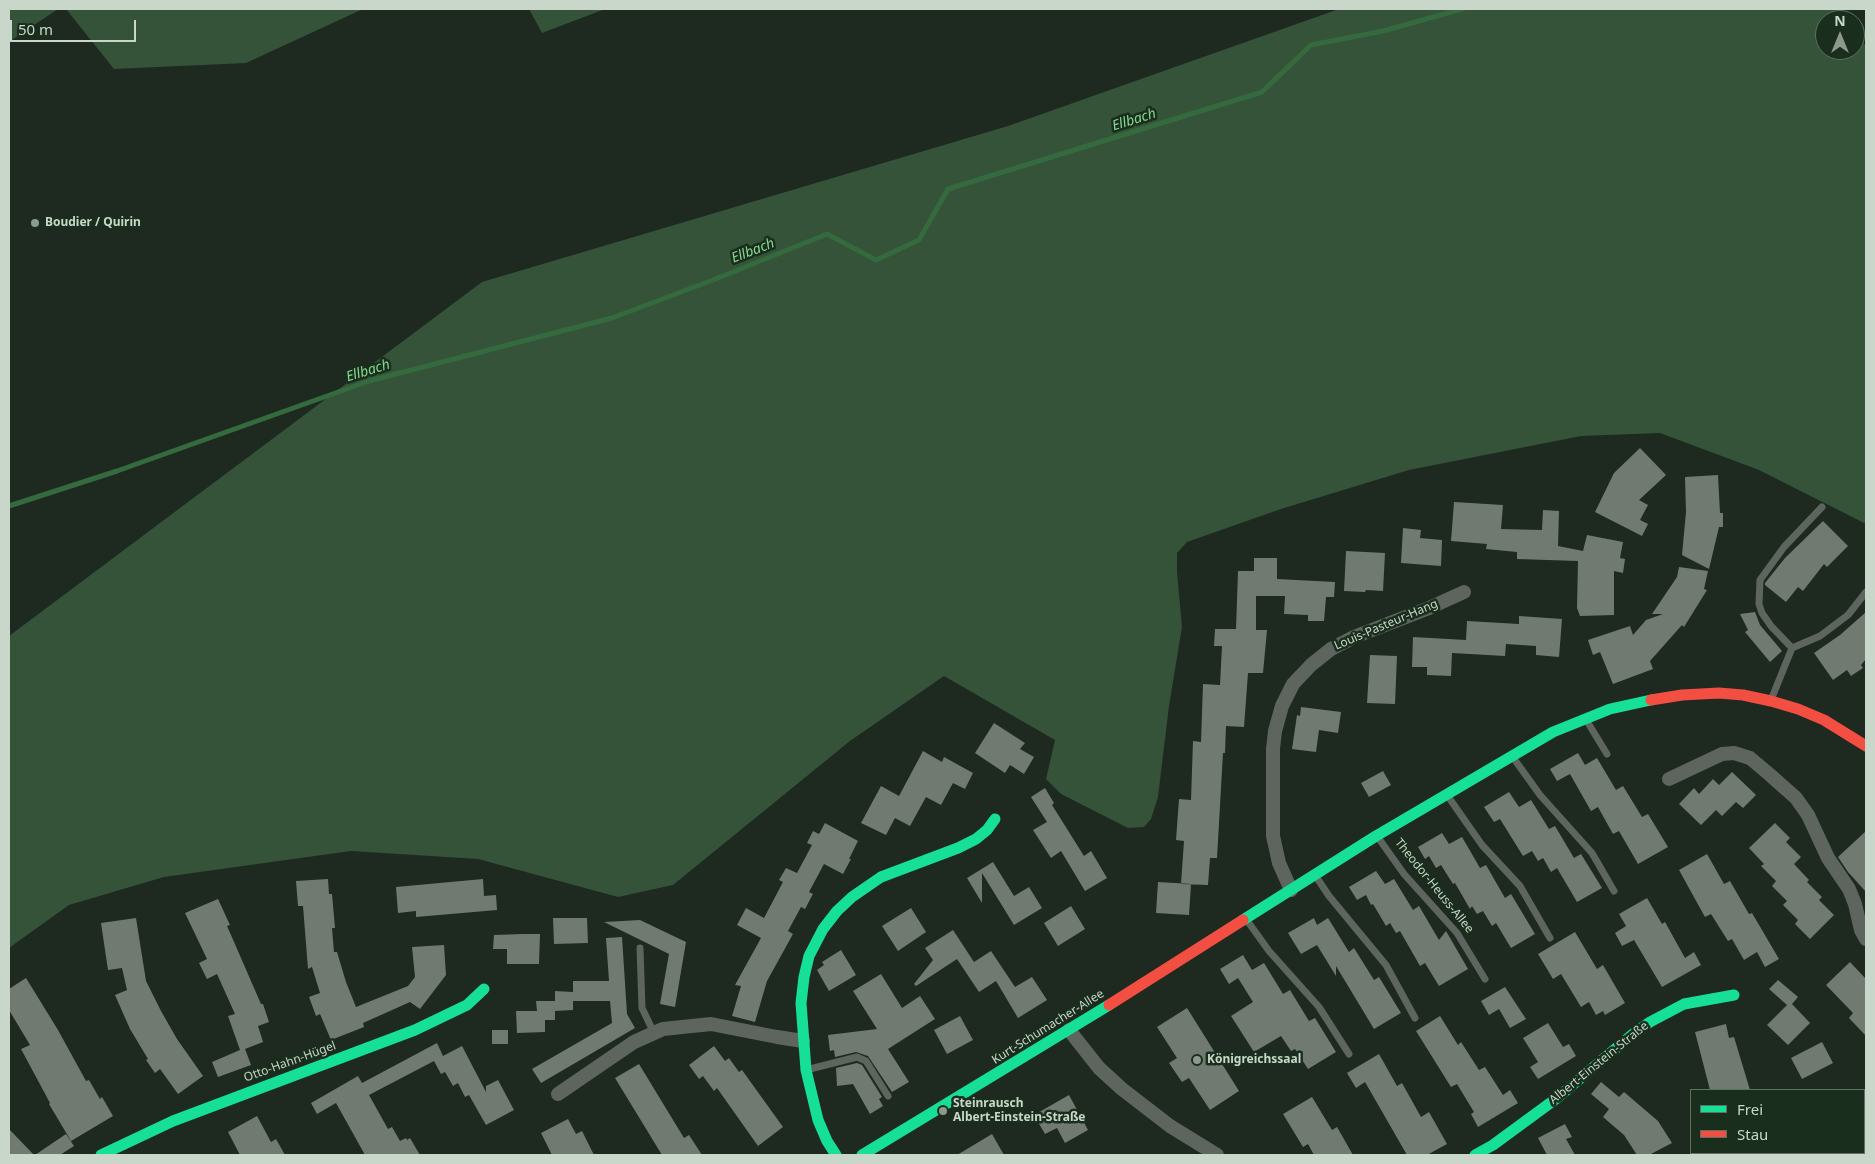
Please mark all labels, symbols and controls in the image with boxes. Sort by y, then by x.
scale bar [12,10,139,42]
north arrow [1815,10,1865,60]
text: N [1834,11,1846,30]
text: 50 m [18,19,53,39]
water label: Ellbach [1110,105,1158,135]
place label: Boudier / Quirin [45,216,141,230]
marker: Boudier / Quirin [29,217,41,229]
water label: Ellbach [729,235,777,267]
water label: Ellbach [344,356,392,386]
street label: Louis-Pasteur-Hang [1332,597,1440,653]
street label: Theodor-Heuss-Allee [1391,836,1477,936]
street label: Kurt-Schumacher-Allee [989,987,1107,1067]
street label: Albert-Einstein-Straße [1547,1019,1651,1107]
street label: Otto-Hahn-Hügel [242,1039,338,1085]
place label: Königreichssaal [1207,1053,1301,1067]
marker: Königreichssaal [1191,1054,1203,1066]
legend [1690,1089,1865,1154]
place label: Steinrausch Albert-Einstein-Straße [953,1097,1086,1125]
text: Frei [1737,1099,1763,1119]
marker: Steinrausch Albert-Einstein-Straße [937,1105,949,1117]
text: Stau [1737,1124,1768,1144]

